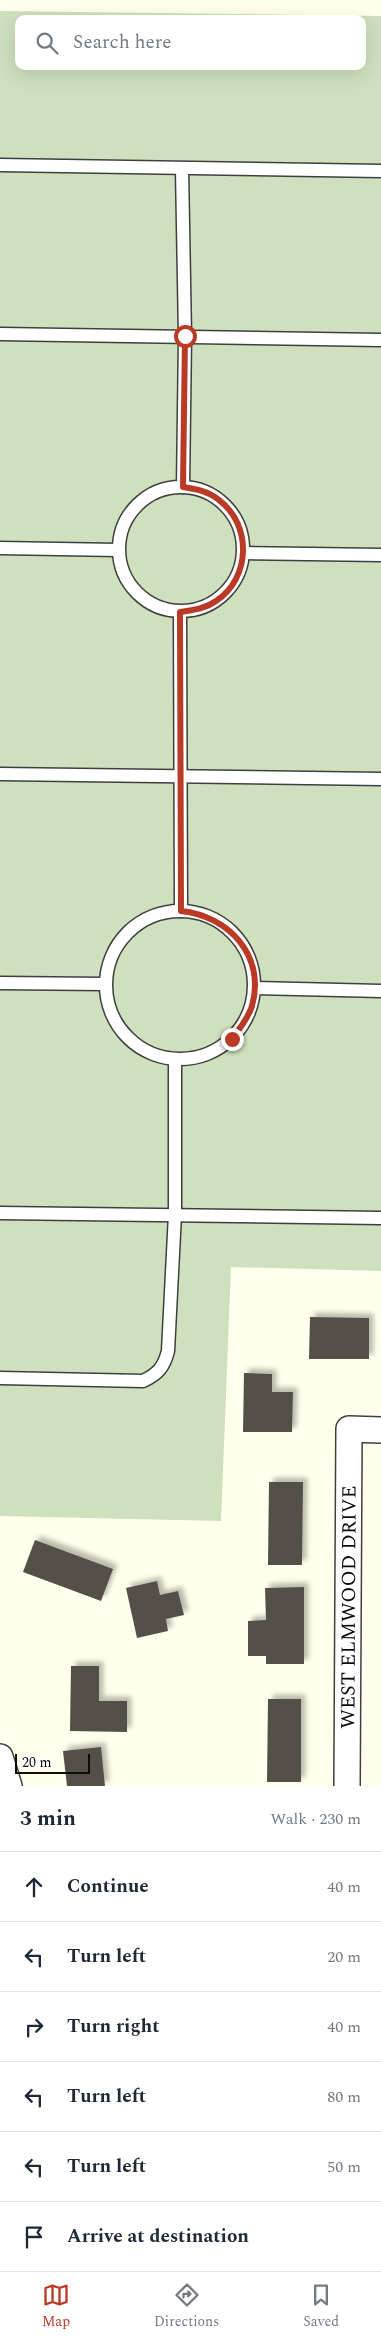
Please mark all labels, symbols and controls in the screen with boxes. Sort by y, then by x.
search box [15,15,366,70]
text: Search here [73,28,172,57]
icon: search [33,29,61,57]
route start [174,325,197,348]
route end [221,1028,244,1051]
street label: WEST ELMWOOD DRIVE [333,1485,365,1729]
scale bar [15,1751,90,1774]
text: 20 m [22,1752,52,1773]
text: 3 min [20,1803,76,1835]
text: Walk · 230 m [270,1807,361,1831]
text: Continue [67,1872,149,1901]
icon: ahead [20,1873,48,1901]
text: 40 m [327,1875,361,1899]
text: Turn left [67,1942,146,1971]
icon: left [20,1943,48,1971]
text: 20 m [327,1945,361,1969]
text: Turn right [67,2012,160,2041]
icon: right [20,2013,48,2041]
text: 40 m [327,2015,361,2039]
text: Turn left [67,2082,146,2111]
icon: left [20,2083,48,2111]
text: 80 m [327,2085,361,2109]
text: Turn left [67,2152,146,2181]
icon: left [20,2153,48,2181]
text: 50 m [327,2155,361,2179]
text: Arrive at destination [67,2222,249,2251]
icon: arrive [20,2223,48,2251]
tab: Map [42,2281,70,2332]
tab: Directions [154,2281,219,2332]
tab: Saved [303,2281,339,2332]

